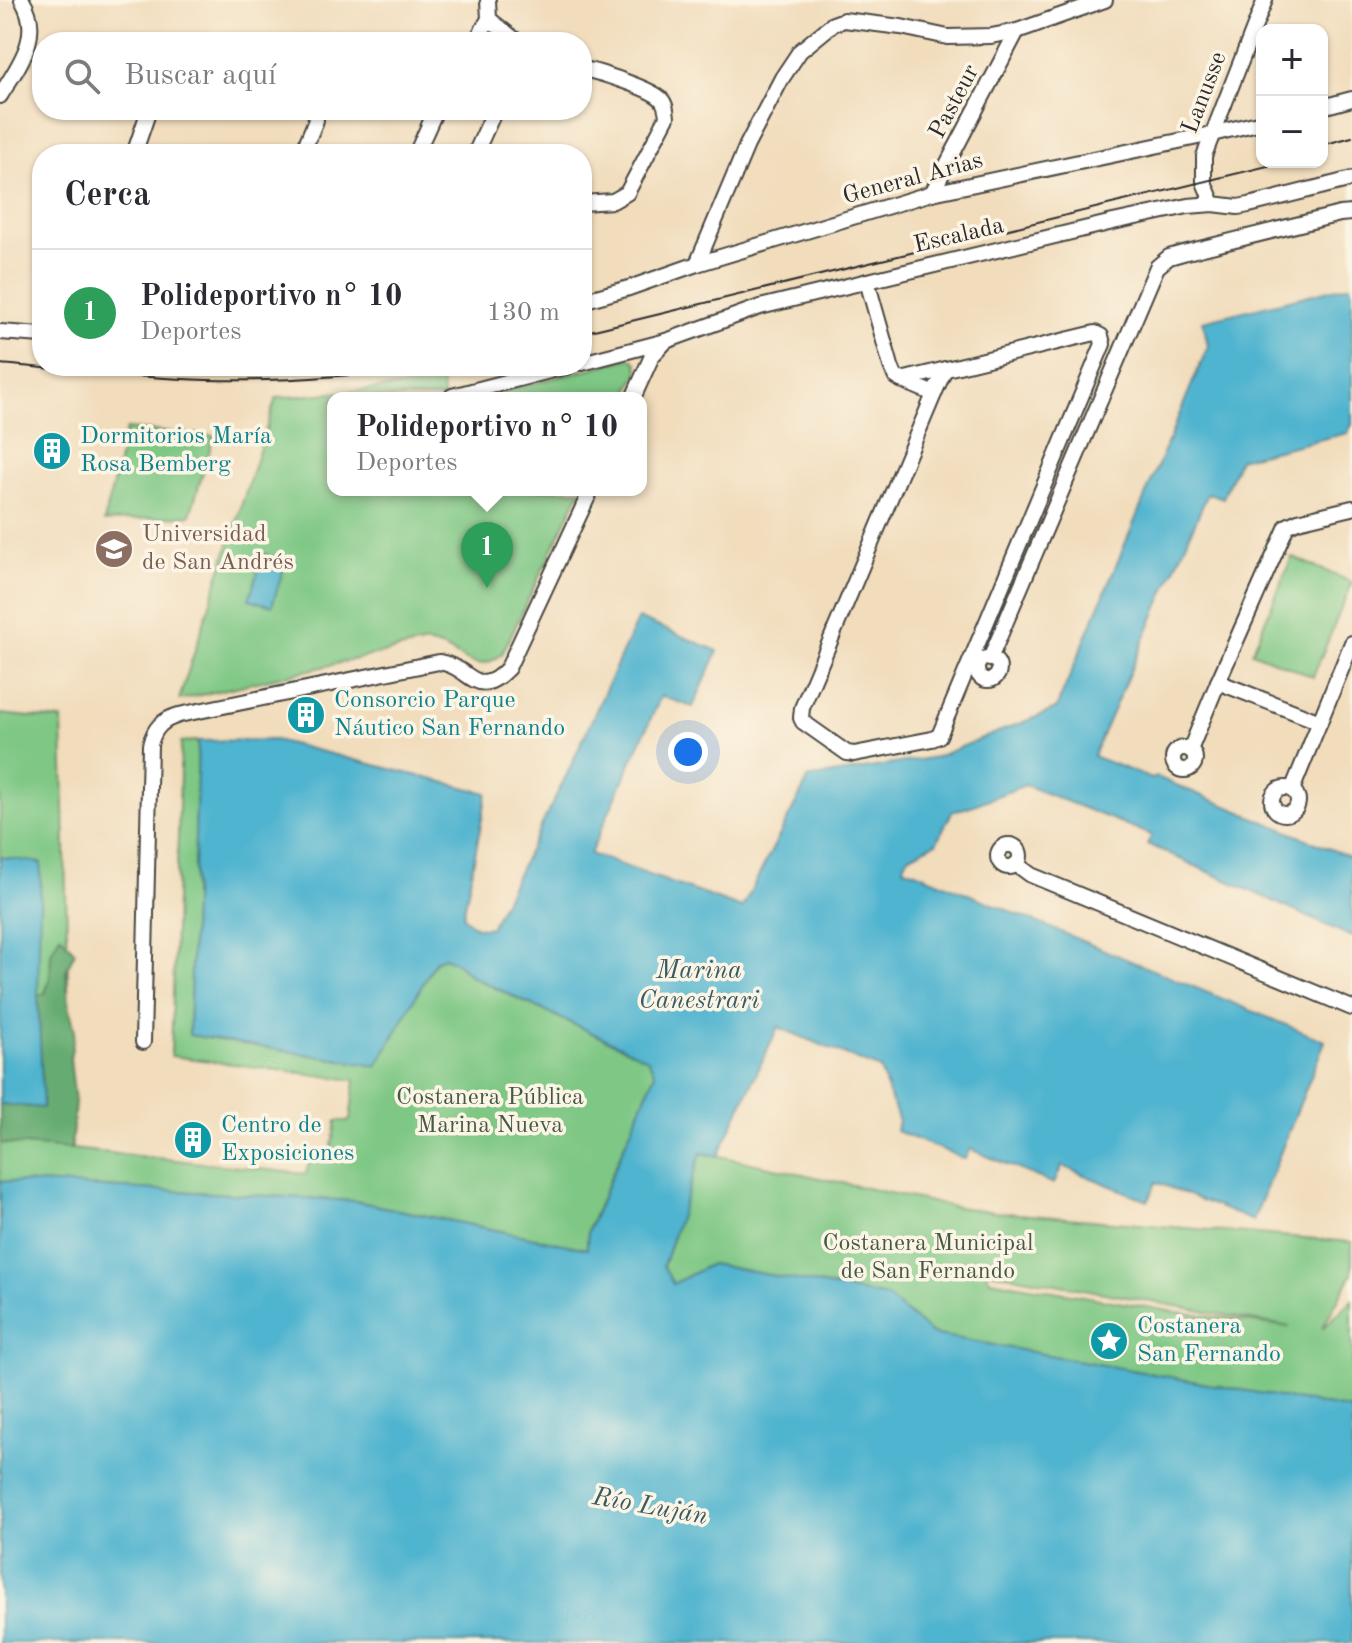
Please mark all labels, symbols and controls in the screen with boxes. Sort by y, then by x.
map controls [1256,24,1328,168]
button: + [1256,24,1328,96]
search box [32,32,592,120]
street label: Lanusse [1178,49,1232,137]
icon: search [60,54,104,98]
text: Buscar aquí [124,61,276,91]
street label: Pasteur [926,61,984,143]
button: − [1256,96,1328,168]
street label: General Arias [840,149,986,209]
text: Cerca [64,179,150,213]
street label: Escalada [911,214,1007,258]
text: Polideportivo n° 10 [140,282,402,312]
text: 1 [82,300,98,326]
text: 130 m [487,300,560,326]
text: Deportes [140,319,242,345]
popup [327,392,647,496]
text: Polideportivo n° 10 [356,413,618,443]
place label: Dormitorios María Rosa Bemberg [80,425,272,477]
building icon: Dormitorios María Rosa Bemberg [31,430,73,472]
text: Deportes [356,450,457,476]
pin: 1 [461,522,513,588]
place label: Universidad de San Andrés [142,523,294,575]
school or university icon: Universidad de San Andrés [93,528,135,570]
place label: Consorcio Parque Náutico San Fernando [334,689,565,741]
building icon: Consorcio Parque Náutico San Fernando [285,694,327,736]
your location [668,732,708,772]
water label: Marina Canestrari [638,958,760,1014]
park label: Costanera Pública Marina Nueva [396,1086,584,1138]
place label: Centro de Exposiciones [221,1114,355,1166]
building icon: Centro de Exposiciones [172,1119,214,1161]
park label: Costanera Municipal de San Fernando [822,1232,1034,1284]
place label: Costanera San Fernando [1137,1315,1281,1367]
place icon: Costanera San Fernando [1088,1320,1130,1362]
water label: Río Luján [589,1484,710,1530]

